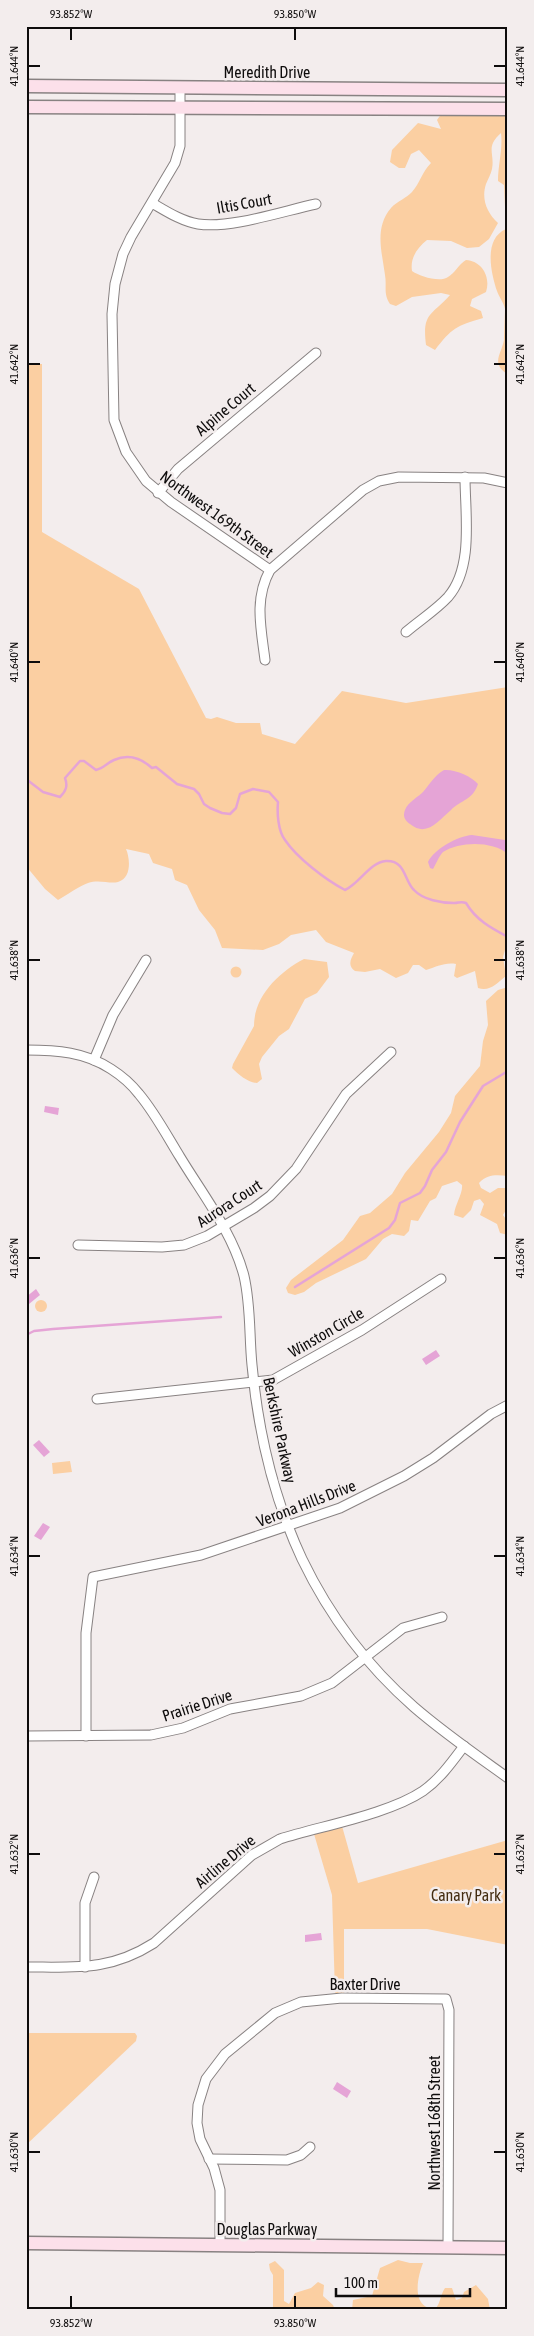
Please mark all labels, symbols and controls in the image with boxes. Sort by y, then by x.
text: 93.852°W [50,7,92,21]
text: 93.850°W [274,7,316,21]
text: 41.644°N [7,46,21,86]
text: 41.644°N [513,46,527,86]
street label: Meredith Drive [224,63,310,81]
street label: Iltis Court [215,189,274,217]
text: 41.642°N [7,344,21,384]
text: 41.642°N [513,344,527,384]
street label: Alpine Court [192,379,259,440]
street label: Northwest 169th Street [157,467,277,561]
text: 41.640°N [7,642,21,682]
text: 41.640°N [513,642,527,682]
text: 41.638°N [7,940,21,980]
text: 41.638°N [513,940,527,980]
street label: Aurora Court [193,1175,265,1231]
text: 41.636°N [7,1238,21,1278]
text: 41.636°N [513,1238,527,1278]
street label: Winston Circle [285,1303,367,1361]
street label: Berkshire Parkway [259,1375,300,1485]
street label: Verona Hills Drive [254,1476,358,1530]
text: 41.634°N [7,1536,21,1576]
text: 41.634°N [513,1536,527,1576]
street label: Prairie Drive [160,1685,234,1725]
street label: Airline Drive [191,1831,259,1891]
text: 41.632°N [7,1834,21,1874]
text: 41.632°N [513,1834,527,1874]
park label: Canary Park [431,1886,501,1905]
street label: Baxter Drive [329,1975,401,1993]
street label: Northwest 168th Street [425,2055,443,2191]
text: 41.630°N [7,2132,21,2172]
text: 41.630°N [513,2132,527,2172]
street label: Douglas Parkway [217,2220,318,2239]
scale bar [336,2266,470,2298]
text: 100 m [344,2274,378,2291]
text: 93.852°W [50,2316,92,2330]
text: 93.850°W [274,2316,316,2330]

